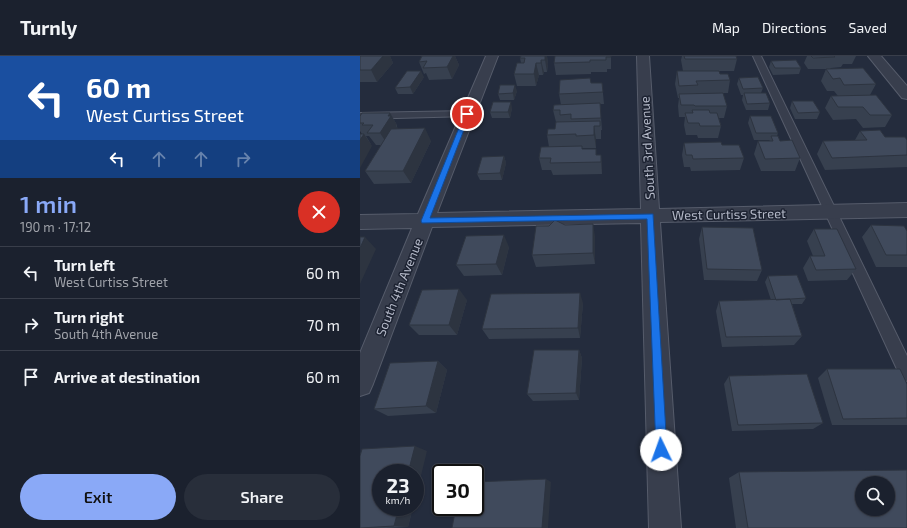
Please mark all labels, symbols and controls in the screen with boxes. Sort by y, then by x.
text: Turnly [20,16,77,39]
text: Map [712,19,740,36]
text: Directions [762,19,827,36]
text: Saved [849,19,887,36]
text: 60 m [86,70,151,104]
icon: left [20,72,72,124]
street label: South 3rd Avenue [636,96,658,200]
pin [450,97,484,131]
icon: arrive [456,103,478,125]
text: West Curtiss Street [86,104,244,126]
icon: left [106,148,128,170]
icon: ahead [148,148,170,170]
icon: ahead [190,148,212,170]
icon: right [232,148,254,170]
text: 1 min [20,189,77,218]
button: close [298,191,340,233]
street label: West Curtiss Street [672,205,786,223]
text: 190 m · 17:12 [20,219,91,235]
street label: South 4th Avenue [372,236,426,338]
text: Turn left [54,256,115,274]
icon: left [20,262,42,284]
text: 60 m [306,264,340,282]
text: West Curtiss Street [54,274,168,290]
text: Turn right [54,308,124,326]
icon: right [20,314,42,336]
text: 70 m [307,316,340,334]
text: South 4th Avenue [54,326,158,342]
icon: arrive [20,366,42,388]
text: Arrive at destination [54,368,200,386]
text: 60 m [306,368,340,386]
position arrow [640,429,682,471]
speed limit sign: 30 [432,464,484,516]
text: 23 [387,473,409,497]
button: Exit [20,474,176,520]
button: Share [184,474,340,520]
map controls [855,476,895,516]
button: search [855,476,895,516]
text: km/h [386,494,410,506]

